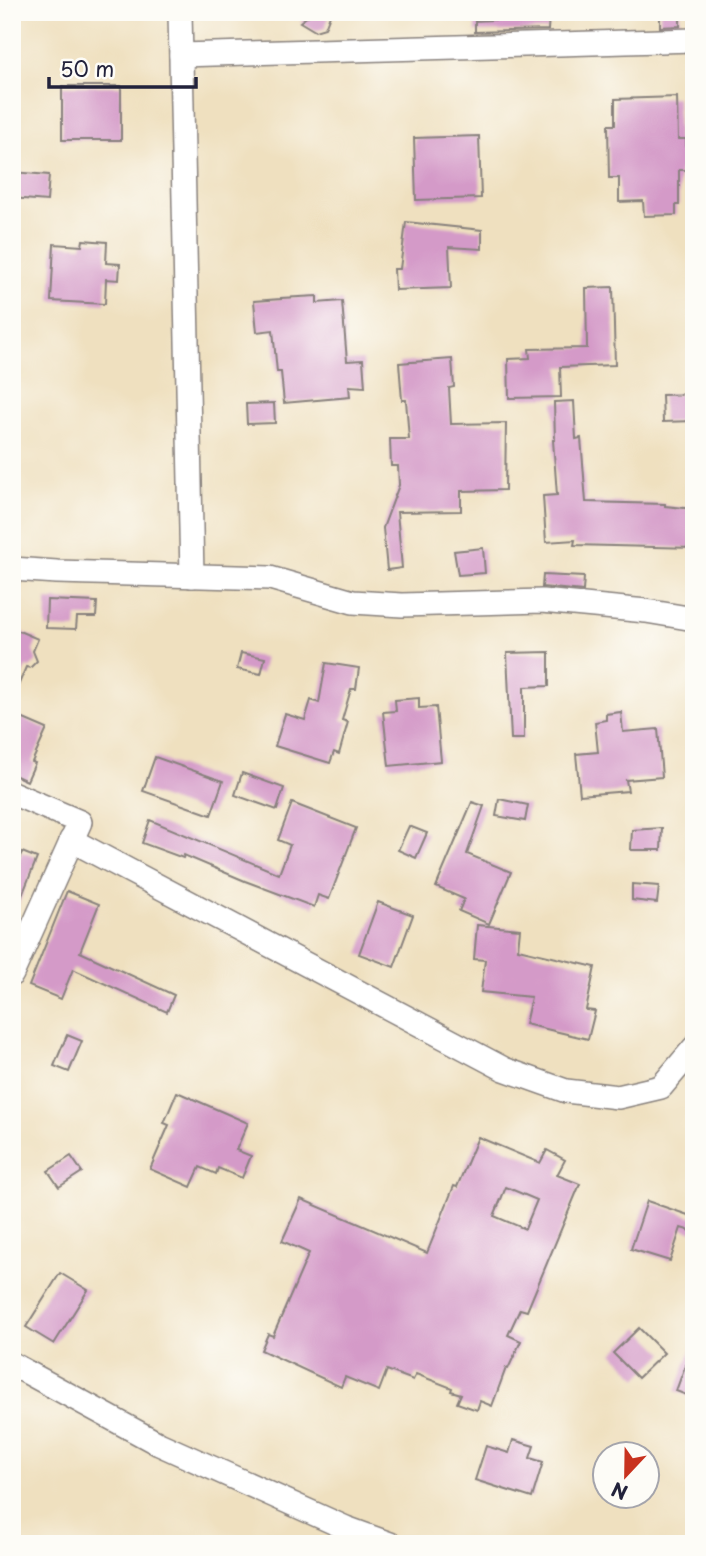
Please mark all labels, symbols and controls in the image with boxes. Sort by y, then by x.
scale bar [49,46,196,90]
text: 50 m [60,52,114,84]
north arrow [590,1440,660,1510]
text: N [607,1476,631,1507]

